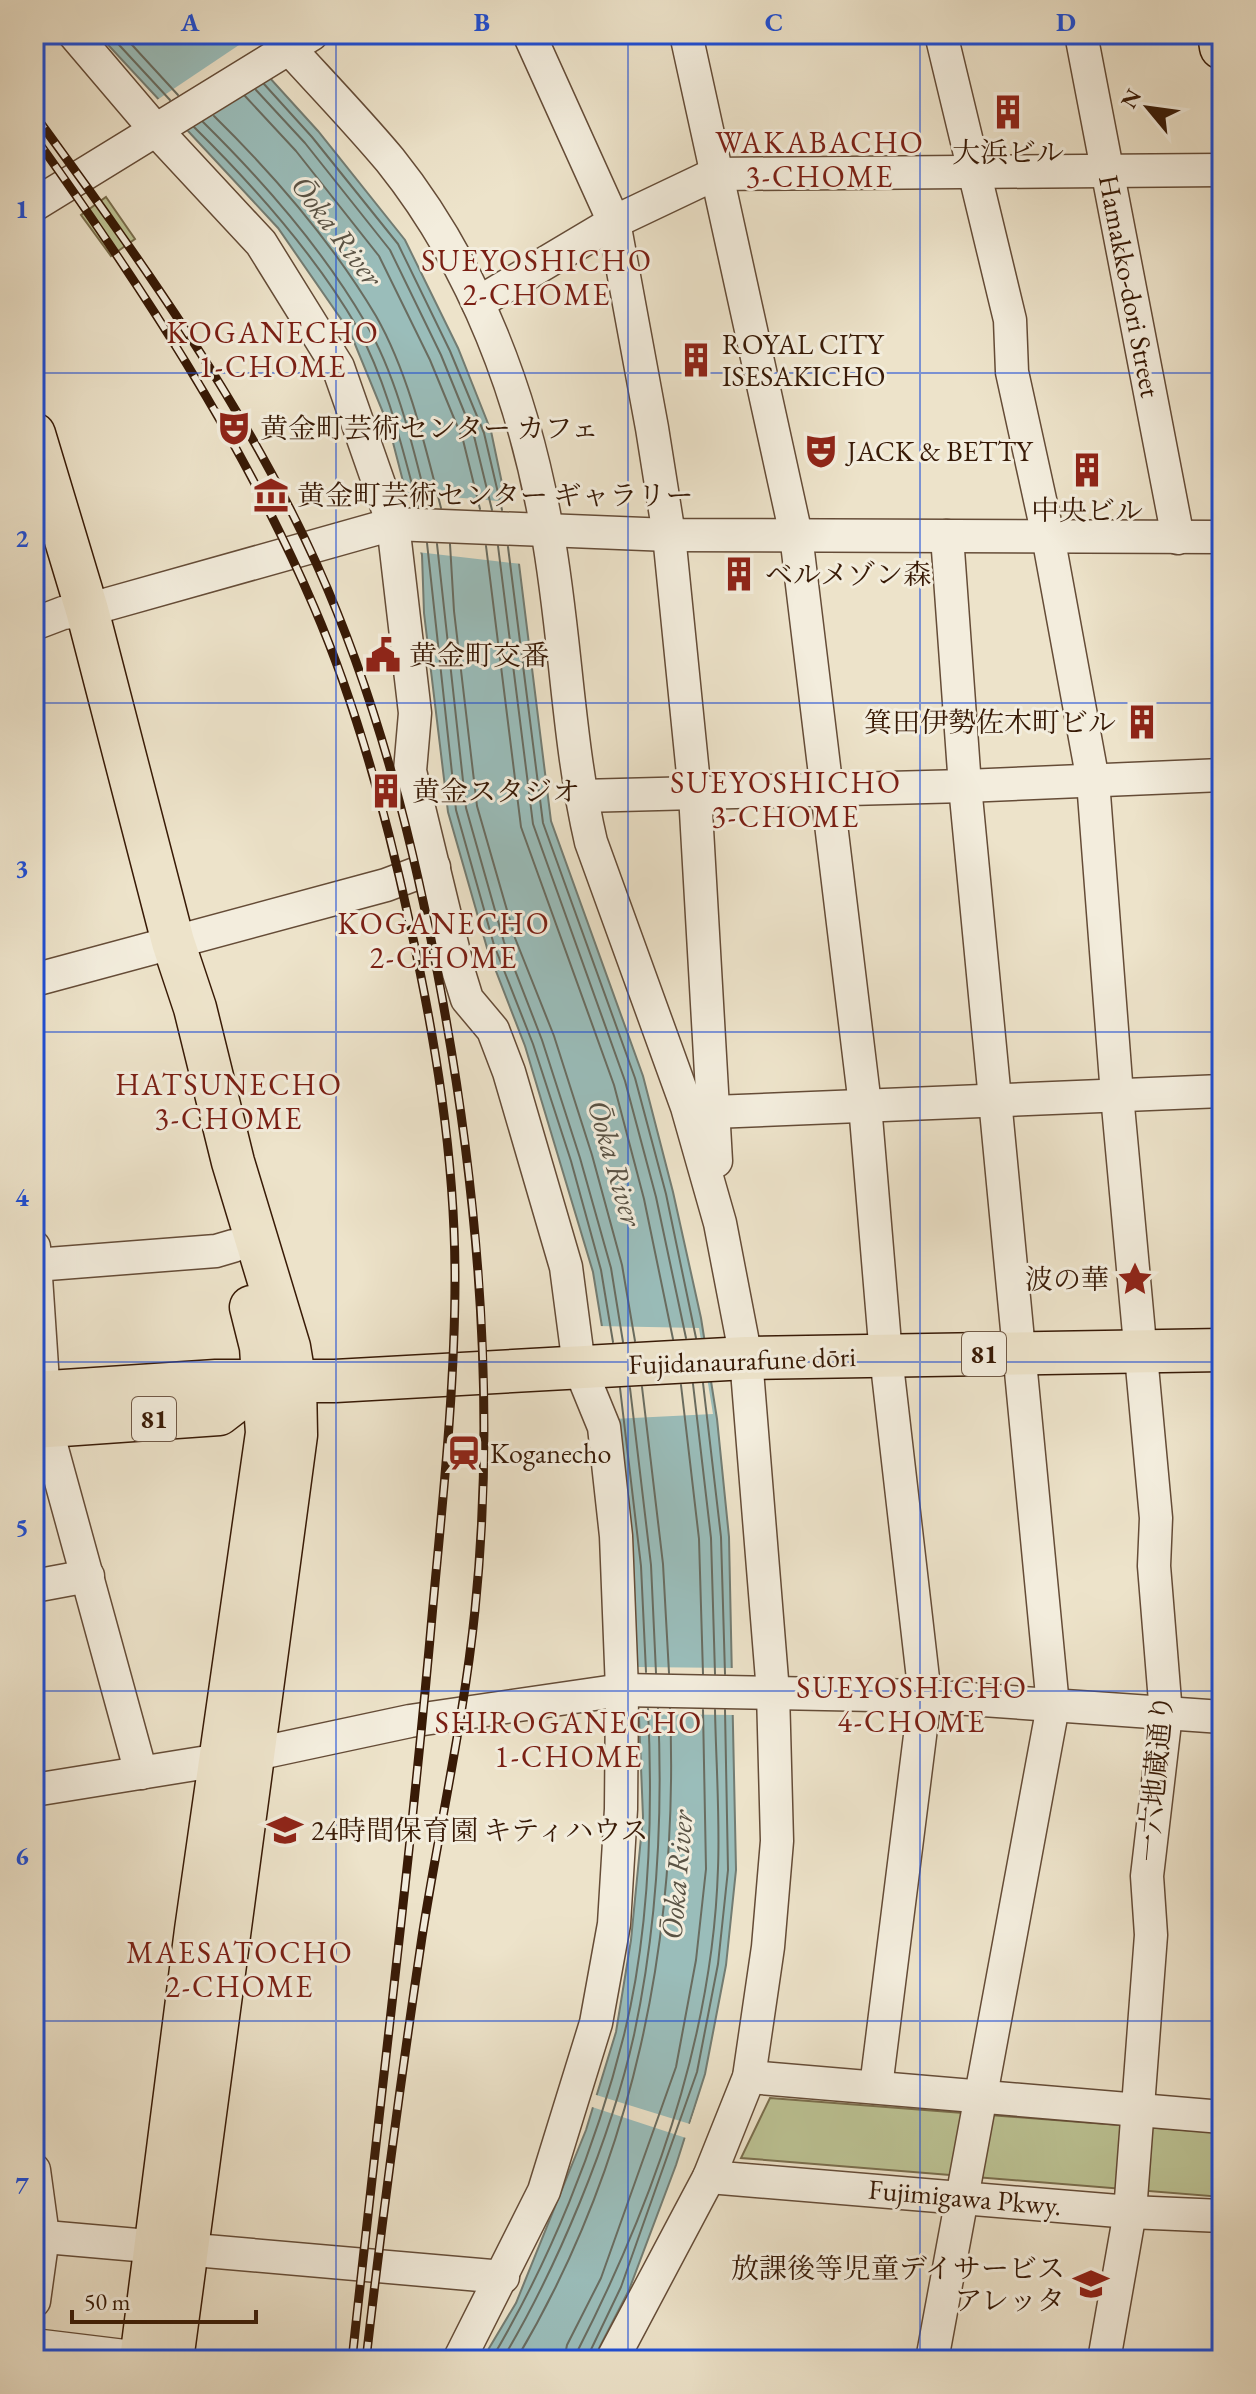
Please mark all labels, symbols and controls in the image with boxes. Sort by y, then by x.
text: A [180,5,200,39]
text: B [474,5,490,39]
text: C [765,5,783,39]
text: D [1056,5,1076,39]
north arrow [1108,68,1188,148]
text: N [1114,84,1148,113]
building icon: 大浜ビル [989,93,1027,131]
district label: WAKABACHO 3-CHOME [715,123,925,196]
place label: 大浜ビル [952,134,1064,170]
water label: Ōoka River [283,167,393,295]
street label: Hamakko-dori Street [1091,172,1169,401]
text: 1 [15,192,29,226]
district label: SUEYOSHICHO 2-CHOME [421,241,653,314]
district label: KOGANECHO 1-CHOME [166,313,380,386]
place label: ROYAL CITY ISESAKICHO [722,326,885,394]
building icon: ROYAL CITY ISESAKICHO [677,341,715,379]
theatre icon: 黄金町芸術センター カフェ [215,409,253,447]
place label: 黄金町芸術センター カフェ [260,410,599,446]
theatre icon: JACK & BETTY [802,432,840,470]
place label: JACK & BETTY [845,433,1034,469]
building icon: 中央ビル [1068,451,1106,489]
museum icon: 黄金町芸術センター ギャラリー [252,476,290,514]
place label: 黄金町芸術センター ギャラリー [297,477,693,513]
place label: 中央ビル [1031,492,1143,528]
text: 2 [15,521,29,555]
building icon: ベルメゾン森 [720,555,758,593]
place label: ベルメゾン森 [765,556,931,592]
public building icon: 黄金町交番 [364,636,402,674]
place label: 黄金町交番 [409,637,549,673]
building icon: 箕田伊勢佐木町ビル [1123,703,1161,741]
place label: 箕田伊勢佐木町ビル [864,704,1116,740]
district label: SUEYOSHICHO 3-CHOME [670,763,902,836]
building icon: 黄金スタジオ [367,772,405,810]
place label: 黄金スタジオ [412,773,580,809]
text: 3 [15,851,29,885]
district label: KOGANECHO 2-CHOME [337,904,551,977]
district label: HATSUNECHO 3-CHOME [115,1065,343,1138]
water label: Ōoka River [579,1095,652,1232]
text: 4 [15,1180,29,1214]
place icon: 波の華 [1116,1260,1154,1298]
place label: 波の華 [1025,1261,1109,1297]
road number: 81 [962,1332,1006,1376]
street label: Fujidanaurafune dōri [627,1338,857,1382]
road number: 81 [132,1397,176,1441]
station icon: Koganecho [445,1434,483,1472]
place label: Koganecho [490,1435,611,1471]
text: 5 [15,1510,29,1544]
district label: SUEYOSHICHO 4-CHOME [796,1668,1028,1741]
street label: 一六地蔵通り [1130,1693,1180,1863]
district label: SHIROGANECHO 1-CHOME [435,1703,703,1776]
water label: Ōoka River [651,1807,702,1941]
school or university icon: 24時間保育園 キティハウス [266,1811,304,1849]
place label: 24時間保育園 キティハウス [311,1812,648,1848]
text: 6 [15,1839,29,1873]
district label: MAESATOCHO 2-CHOME [126,1933,354,2006]
text: 7 [15,2168,29,2202]
street label: Fujimigawa Pkwy. [867,2171,1063,2223]
place label: 放課後等児童デイサービス アレッタ [731,2250,1065,2318]
school or university icon: 放課後等児童デイサービス アレッタ [1072,2265,1110,2303]
scale bar [72,2274,256,2324]
text: 50 m [84,2286,131,2317]

